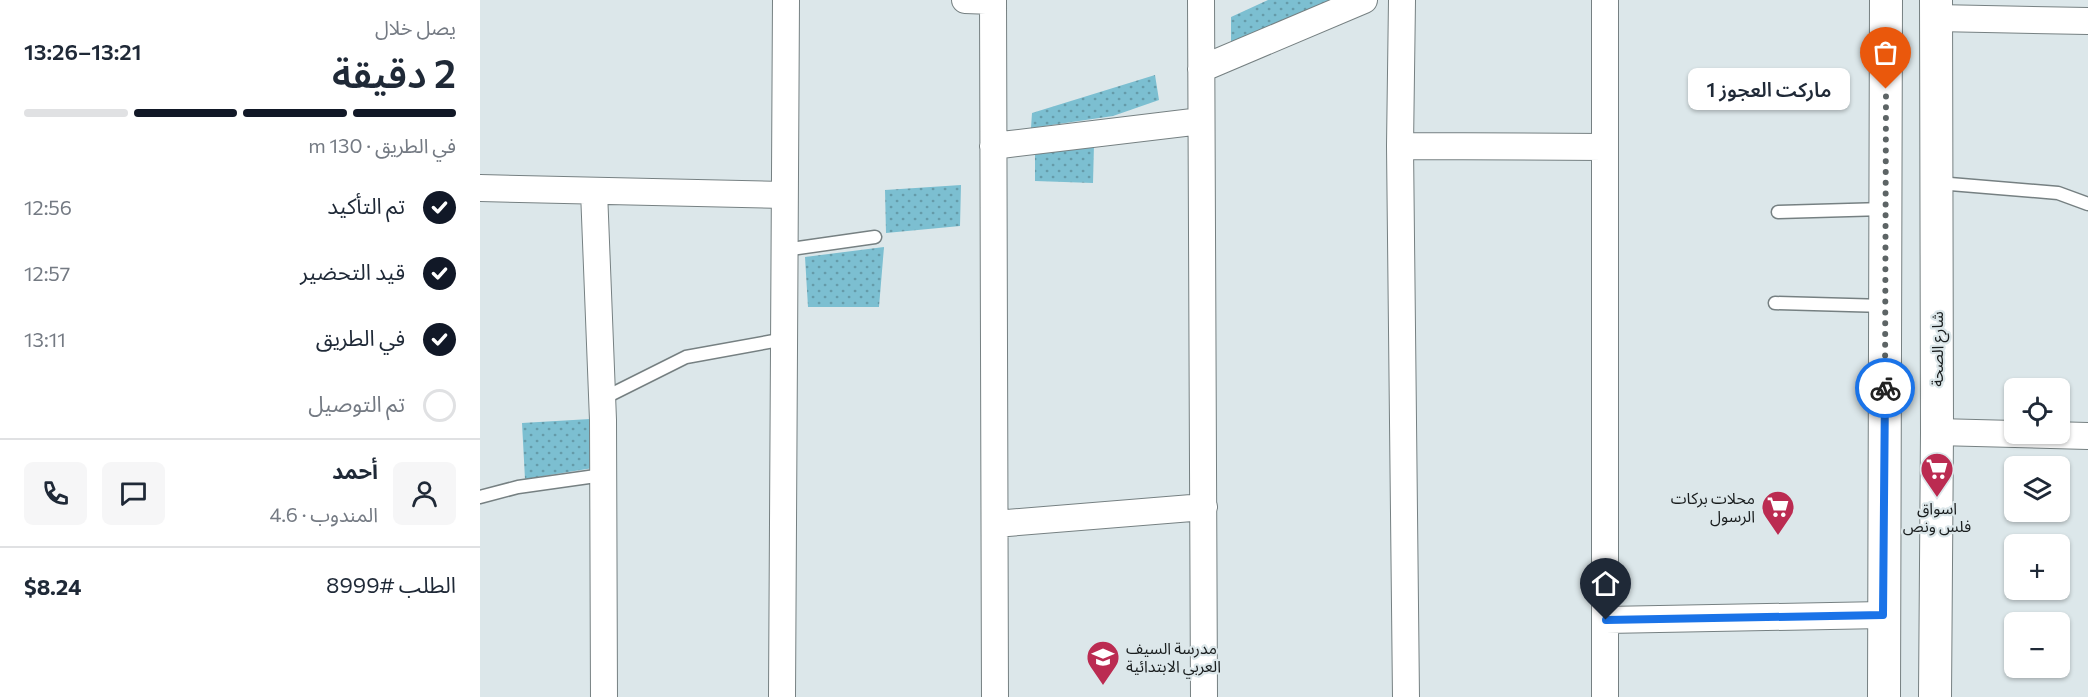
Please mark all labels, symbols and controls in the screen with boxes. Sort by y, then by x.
text: يصل خلال [375,15,456,39]
pin [1860,27,1911,89]
icon: bag [1869,36,1902,69]
text: 13:21–13:26 [24,38,142,65]
text: 2 دقيقة [332,48,456,96]
callout: ماركت العجوز 1 [1688,68,1850,110]
text: ماركت العجوز 1 [1707,77,1831,101]
text: في الطريق · 130 m [308,133,456,157]
icon: check [423,191,456,224]
text: تم التأكيد [327,192,405,219]
text: 12:56 [24,195,72,219]
icon: check [423,257,456,290]
text: قيد التحضير [300,258,405,285]
text: 12:57 [24,261,70,285]
street label: شارع الصحة [1927,311,1950,387]
icon: check [423,323,456,356]
text: في الطريق [316,324,405,351]
text: 13:11 [24,327,66,351]
courier [1855,358,1915,418]
icon: bike [1869,372,1902,405]
map controls [2004,378,2070,678]
button: locate [2004,378,2070,444]
text: تم التوصيل [308,390,405,417]
supermarket icon: اسواق فلس ونص [1919,451,1955,498]
button: layers [2004,456,2070,522]
text: أحمد [332,457,378,484]
button: phone [24,462,87,525]
button: chat [102,462,165,525]
button: person [393,462,456,525]
place label: محلات بركات الرسول [1671,488,1755,527]
supermarket icon: محلات بركات الرسول [1760,489,1796,536]
place label: اسواق فلس ونص [1903,498,1971,536]
text: المندوب · 4.6 [269,502,378,526]
button: + [2004,534,2070,600]
pin [1580,558,1631,620]
icon: home [1589,567,1622,600]
text: الطلب #8999 [326,571,456,598]
text: $8.24 [24,573,81,600]
button: − [2004,612,2070,678]
place label: مدرسة السيف العربي الابتدائية [1126,638,1221,679]
school or university icon: مدرسة السيف العربي الابتدائية [1085,639,1121,686]

